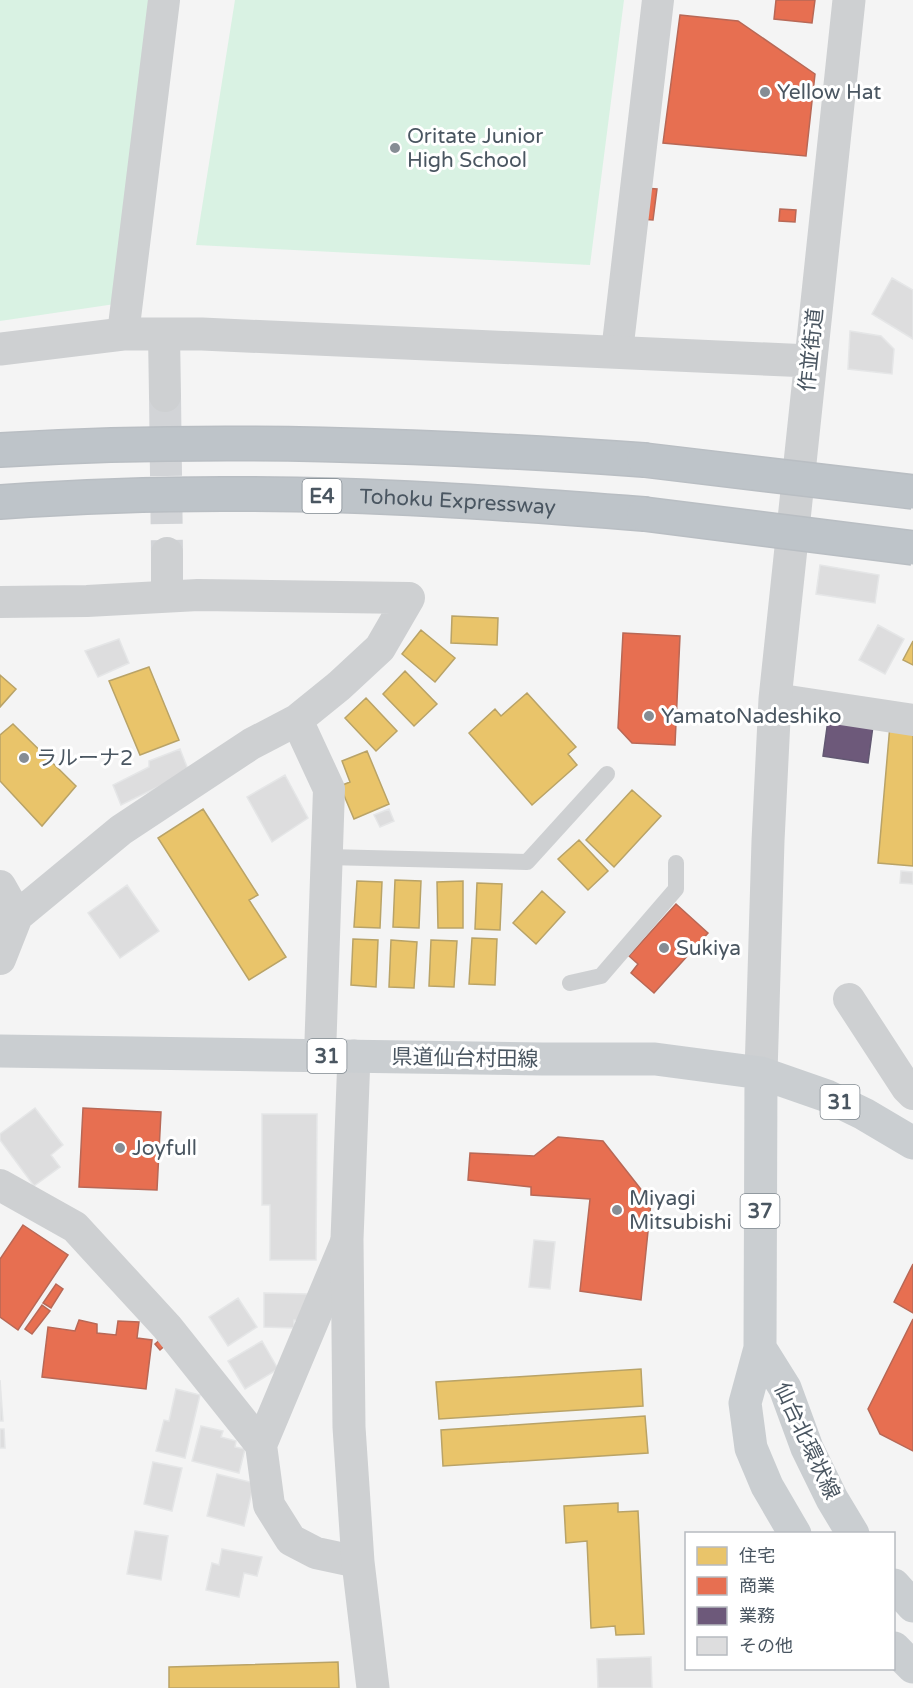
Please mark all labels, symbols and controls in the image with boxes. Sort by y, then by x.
place label: Yellow Hat [777,80,881,105]
marker: Yellow Hat [758,85,772,99]
place label: Oritate Junior High School [407,124,543,173]
marker: Oritate Junior High School [388,141,402,155]
street label: 作並街道 [795,307,828,393]
road number: E4 [302,479,342,513]
street label: Tohoku Expressway [359,484,557,520]
place label: YamatoNadeshiko [661,704,842,729]
marker: YamatoNadeshiko [642,709,656,723]
place label: ラルーナ2 [36,746,133,771]
marker: ラルーナ2 [17,751,31,765]
place label: Sukiya [676,936,741,961]
marker: Sukiya [657,941,671,955]
road number: 31 [308,1039,346,1073]
street label: 県道仙台村田線 [391,1045,539,1072]
road number: 31 [820,1085,860,1119]
place label: Joyfull [132,1136,197,1161]
marker: Joyfull [113,1141,127,1155]
place label: Miyagi Mitsubishi [629,1186,732,1235]
road number: 37 [740,1194,780,1228]
marker: Miyagi Mitsubishi [610,1203,624,1217]
street label: 仙台北環状線 [769,1379,845,1504]
legend [685,1532,895,1670]
text: 住宅 [739,1545,775,1567]
text: 商業 [739,1575,775,1597]
text: 業務 [739,1605,775,1627]
text: その他 [739,1635,793,1657]

